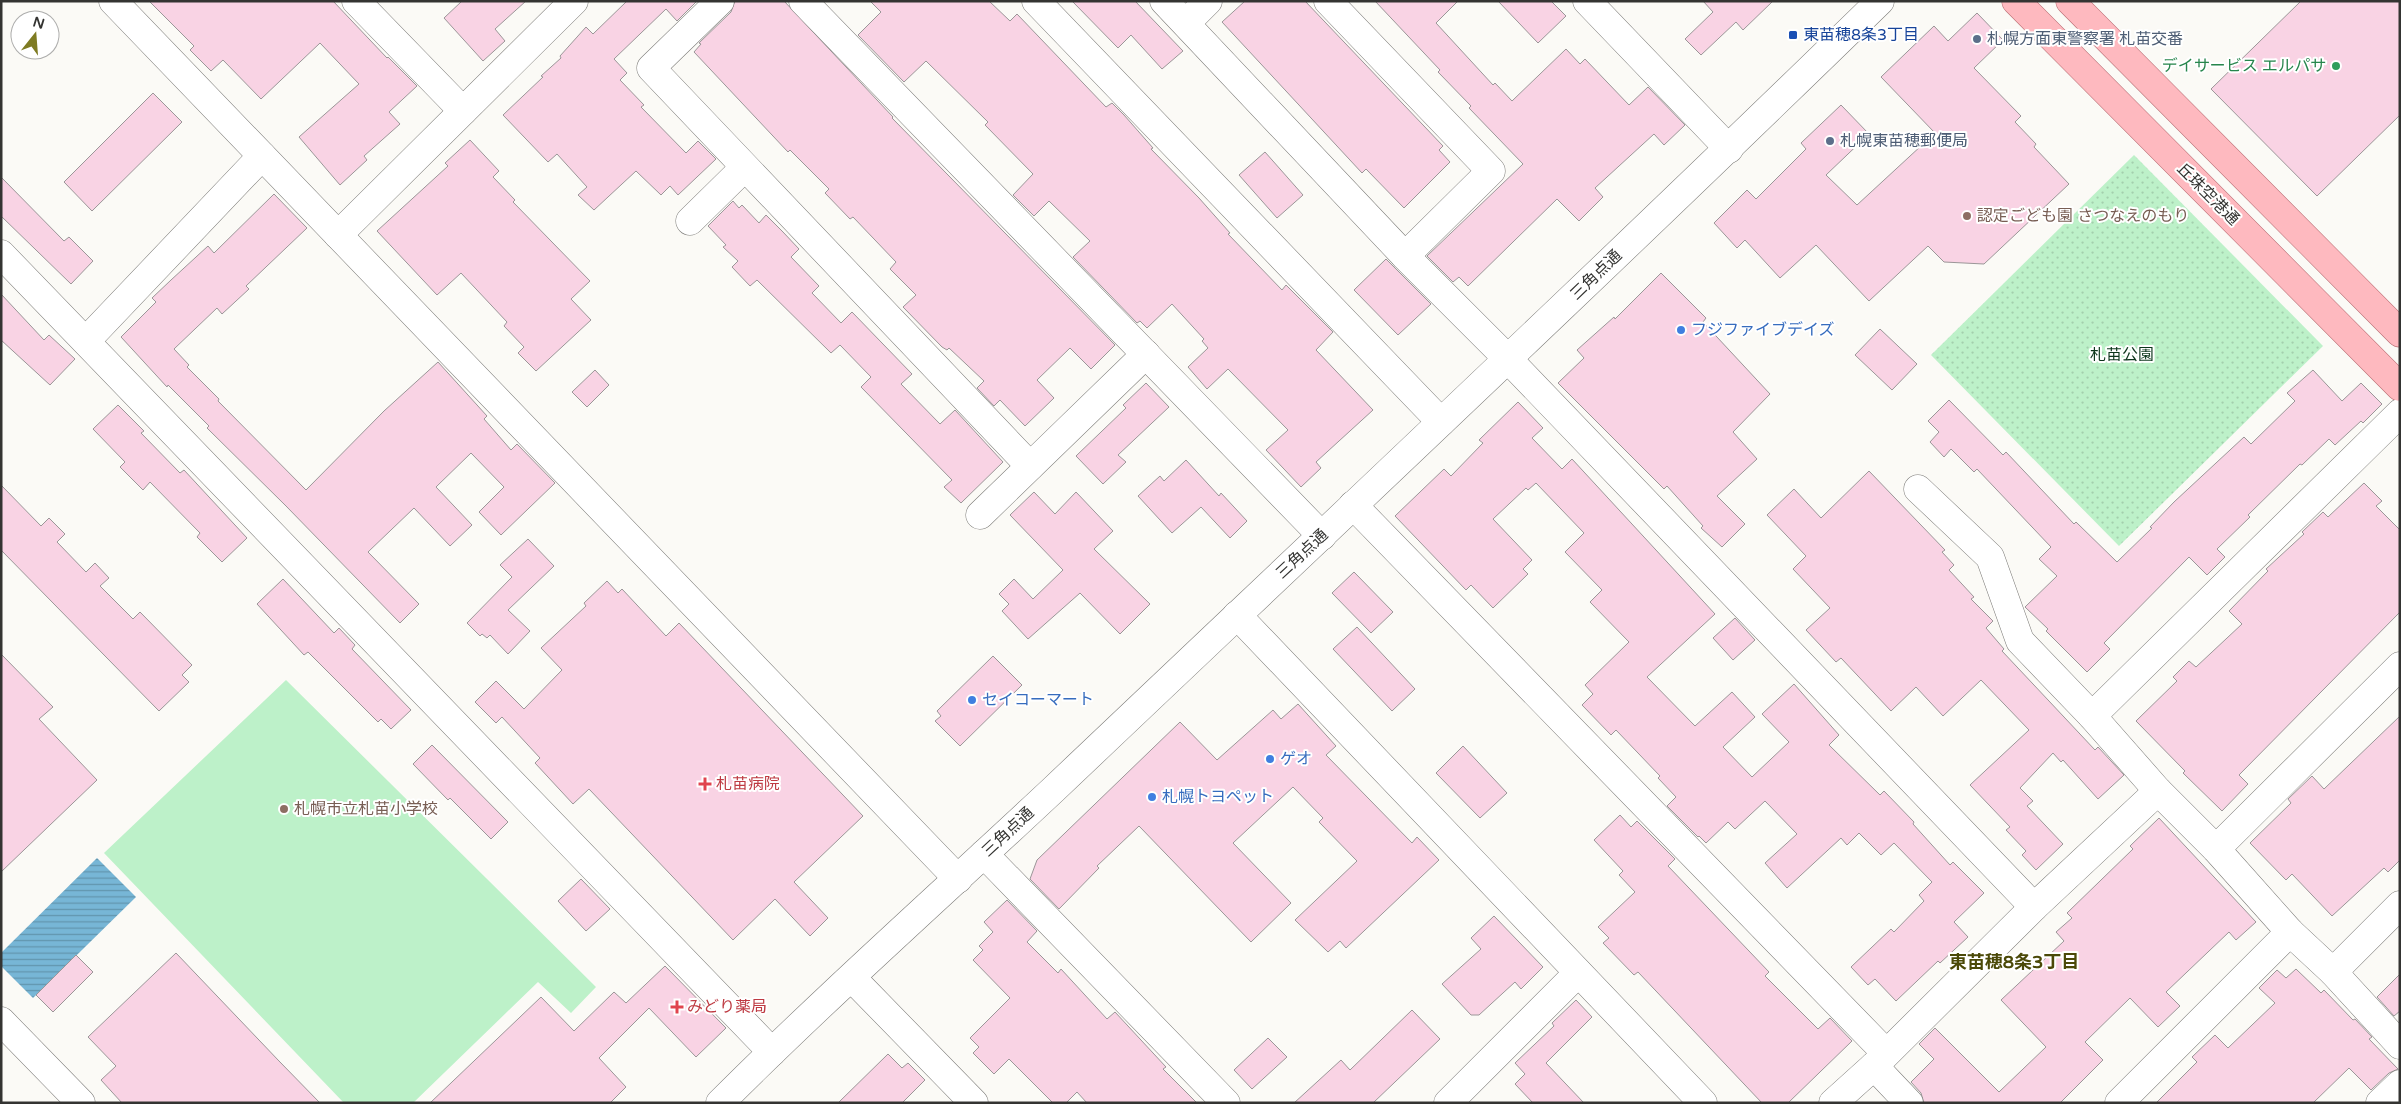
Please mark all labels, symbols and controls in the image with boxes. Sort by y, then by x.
north arrow [10,10,60,60]
text: N [31,13,47,33]
place label: 東苗穂8条3丁目 [1803,25,1919,45]
marker: 東苗穂8条3丁目 [1787,29,1799,41]
place label: 札幌方面東警察署 札苗交番 [1987,29,2183,49]
marker: 札幌方面東警察署 札苗交番 [1971,33,1983,45]
place label: デイサービス エルパサ [2162,56,2326,76]
marker: デイサービス エルパサ [2330,60,2342,72]
place label: 札幌東苗穂郵便局 [1840,131,1968,151]
marker: 札幌東苗穂郵便局 [1824,135,1836,147]
street label: 丘珠空港通 [2173,159,2243,229]
place label: 認定ごども園 さつなえのもり [1977,206,2189,226]
marker: 認定ごども園 さつなえのもり [1961,210,1973,222]
street label: 三角点通 [1566,246,1626,304]
place label: フジファイブデイズ [1691,320,1835,340]
marker: フジファイブデイズ [1675,324,1687,336]
park label: 札苗公園 [2090,345,2154,365]
street label: 三角点通 [1272,525,1332,583]
place label: セイコーマート [982,690,1094,710]
marker: セイコーマート [966,694,978,706]
place label: ゲオ [1280,749,1312,769]
marker: ゲオ [1264,753,1276,765]
place label: 札苗病院 [716,774,780,794]
marker: 札苗病院 [698,777,712,791]
place label: 札幌トヨペット [1162,787,1274,807]
marker: 札幌トヨペット [1146,791,1158,803]
place label: 札幌市立札苗小学校 [294,799,438,819]
marker: 札幌市立札苗小学校 [278,803,290,815]
street label: 三角点通 [978,803,1038,861]
district label: 東苗穂8条3丁目 [1949,951,2079,973]
place label: みどり薬局 [687,997,767,1017]
marker: みどり薬局 [671,1001,683,1013]

